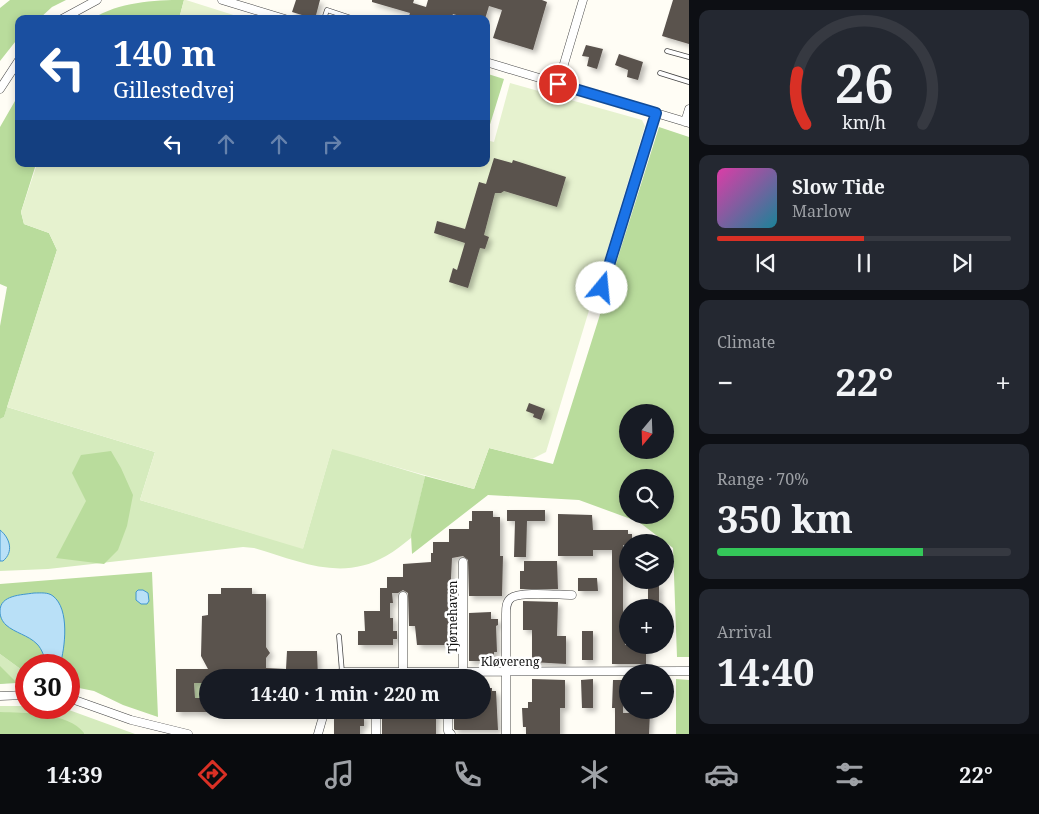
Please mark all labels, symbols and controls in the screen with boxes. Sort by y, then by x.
text: 140 m [113,29,216,76]
icon: left [30,35,95,100]
text: 26 [835,47,893,118]
pin [537,63,579,105]
icon: arrive [544,70,572,98]
text: Gillestedvej [113,74,235,104]
text: km/h [842,110,886,134]
icon: left [159,130,187,158]
icon: ahead [212,130,240,158]
icon: ahead [265,130,293,158]
icon: right [318,130,346,158]
text: Slow Tide [792,174,885,200]
text: Marlow [792,200,852,222]
icon: previous [752,249,780,277]
icon: pause [850,249,878,277]
icon: next [948,249,976,277]
position arrow [575,261,627,313]
text: Climate [717,331,775,353]
text: 22° [835,355,893,407]
text: − [717,363,733,401]
text: + [995,363,1011,401]
north arrow [619,404,674,459]
map controls [619,404,674,719]
text: Range · 70% [717,468,809,490]
button: search [619,469,674,524]
text: 350 km [717,492,853,544]
button: layers [619,534,674,589]
street label: Tjørnehaven [444,580,461,654]
button: + [619,599,674,654]
text: Arrival [717,621,772,643]
text: 14:40 [717,645,814,697]
street label: Kløvereng [481,653,540,670]
speed limit sign: 30 [15,654,80,719]
button: − [619,664,674,719]
text: 14:40 · 1 min · 220 m [250,681,440,707]
icon: directions [195,757,230,792]
icon: music [322,757,357,792]
icon: phone [450,757,485,792]
icon: climate [577,757,612,792]
icon: car [704,757,739,792]
icon: filters [832,757,867,792]
text: 14:39 [46,759,103,789]
text: 22° [959,759,993,789]

